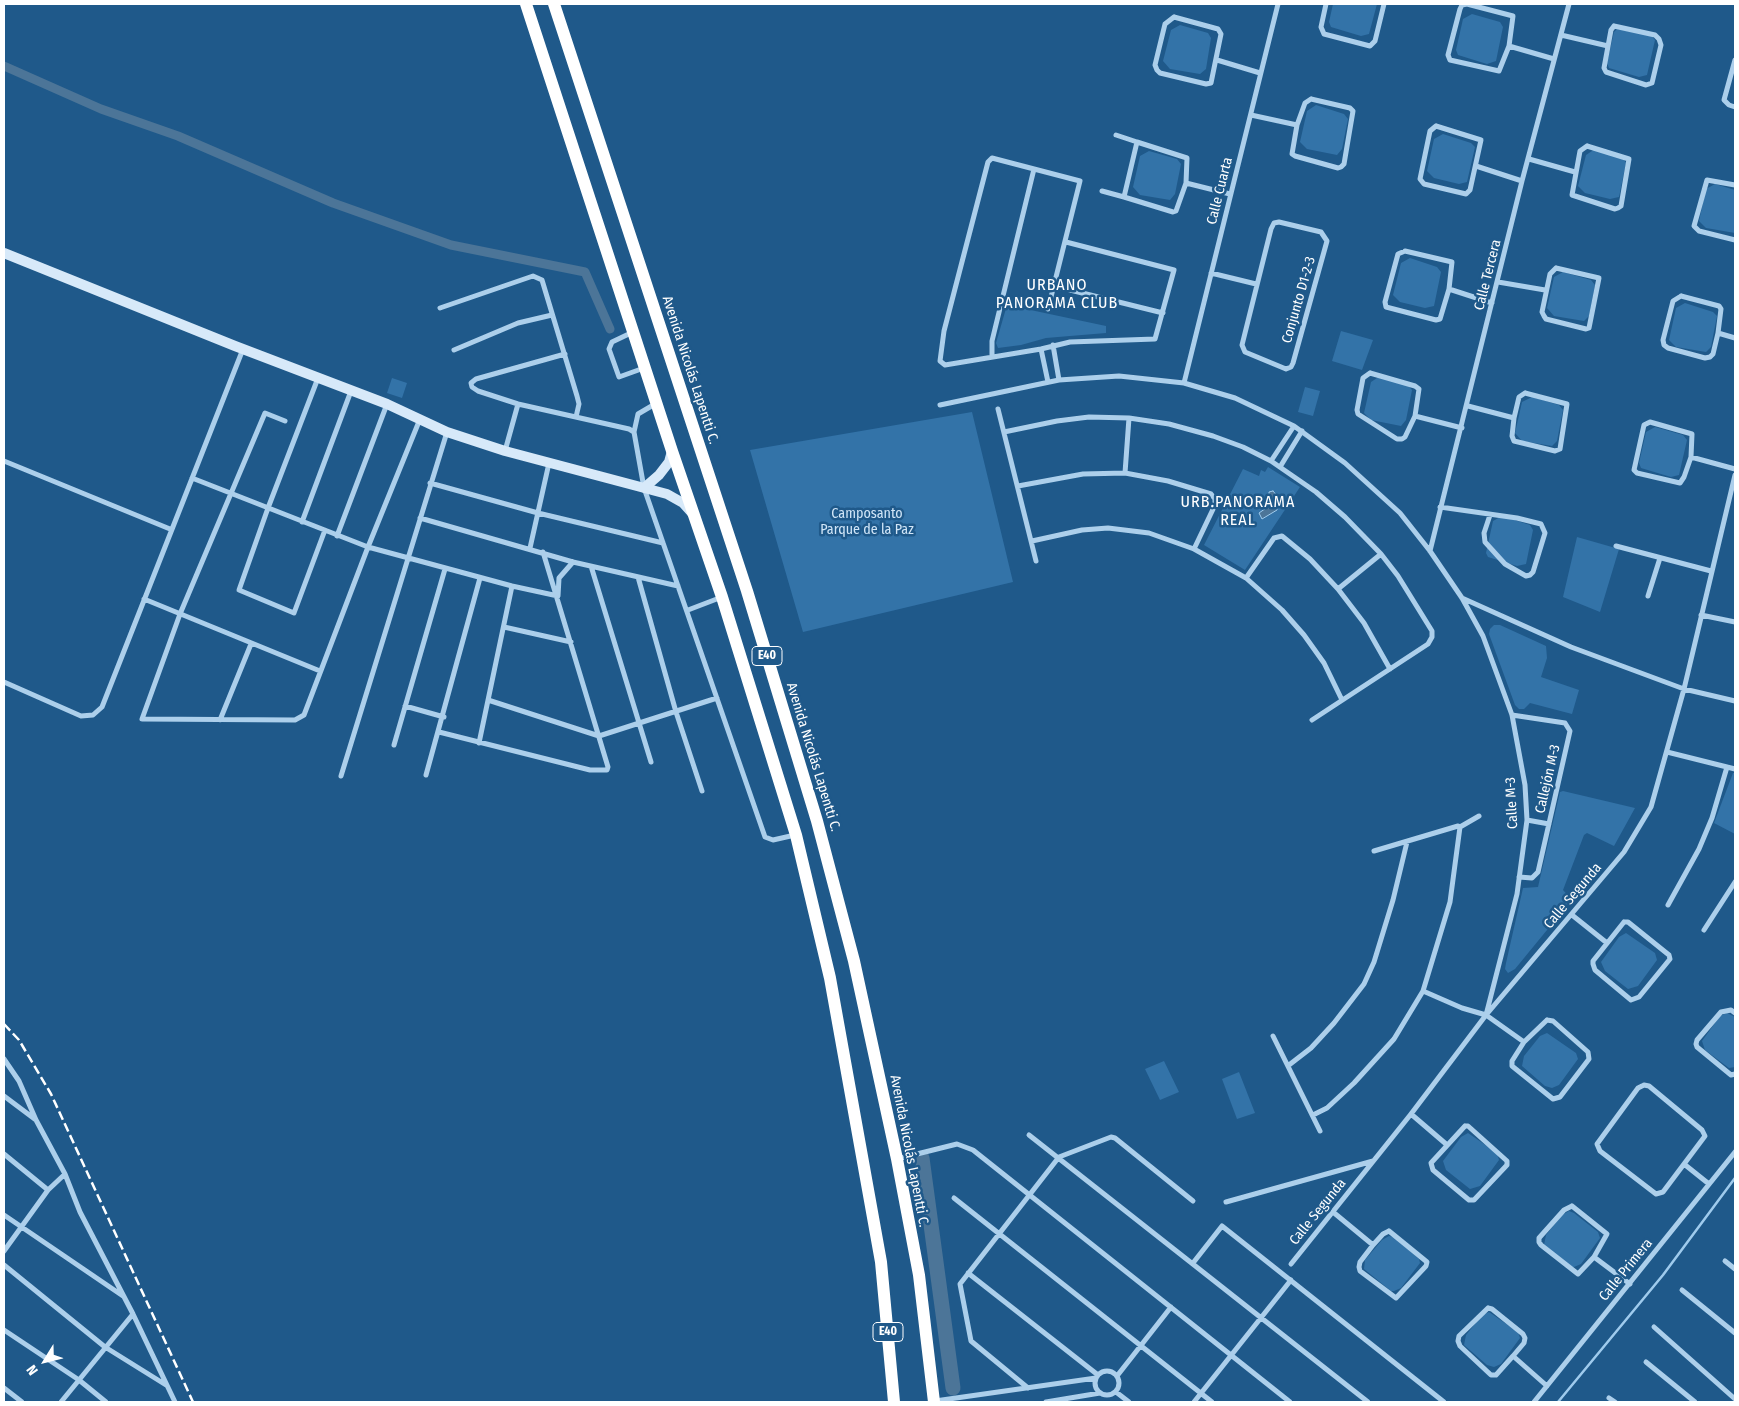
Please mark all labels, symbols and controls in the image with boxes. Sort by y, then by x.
street label: Calle Cuarta [1204,156,1236,226]
street label: Calle Tercera [1471,238,1505,312]
street label: Conjunto D1-2-3 [1279,255,1319,345]
district label: URBANO PANORAMA CLUB [994,276,1120,314]
street label: Avenida Nicolás Lapentti C. [658,294,722,446]
district label: URB.PANORAMA REAL [1179,493,1297,531]
park label: Camposanto Parque de la Paz [820,506,914,538]
road number: E40 [752,646,782,666]
street label: Avenida Nicolás Lapentti C. [782,681,844,833]
street label: Callejón M-3 [1532,743,1564,815]
street label: Calle M-3 [1502,777,1522,829]
street label: Calle Segunda [1541,860,1605,932]
street label: Avenida Nicolás Lapentti C. [886,1074,932,1228]
street label: Calle Segunda [1286,1175,1350,1249]
street label: Calle Primera [1596,1235,1656,1305]
road number: E40 [873,1322,903,1341]
north arrow [20,1336,70,1386]
text: N [23,1362,42,1379]

